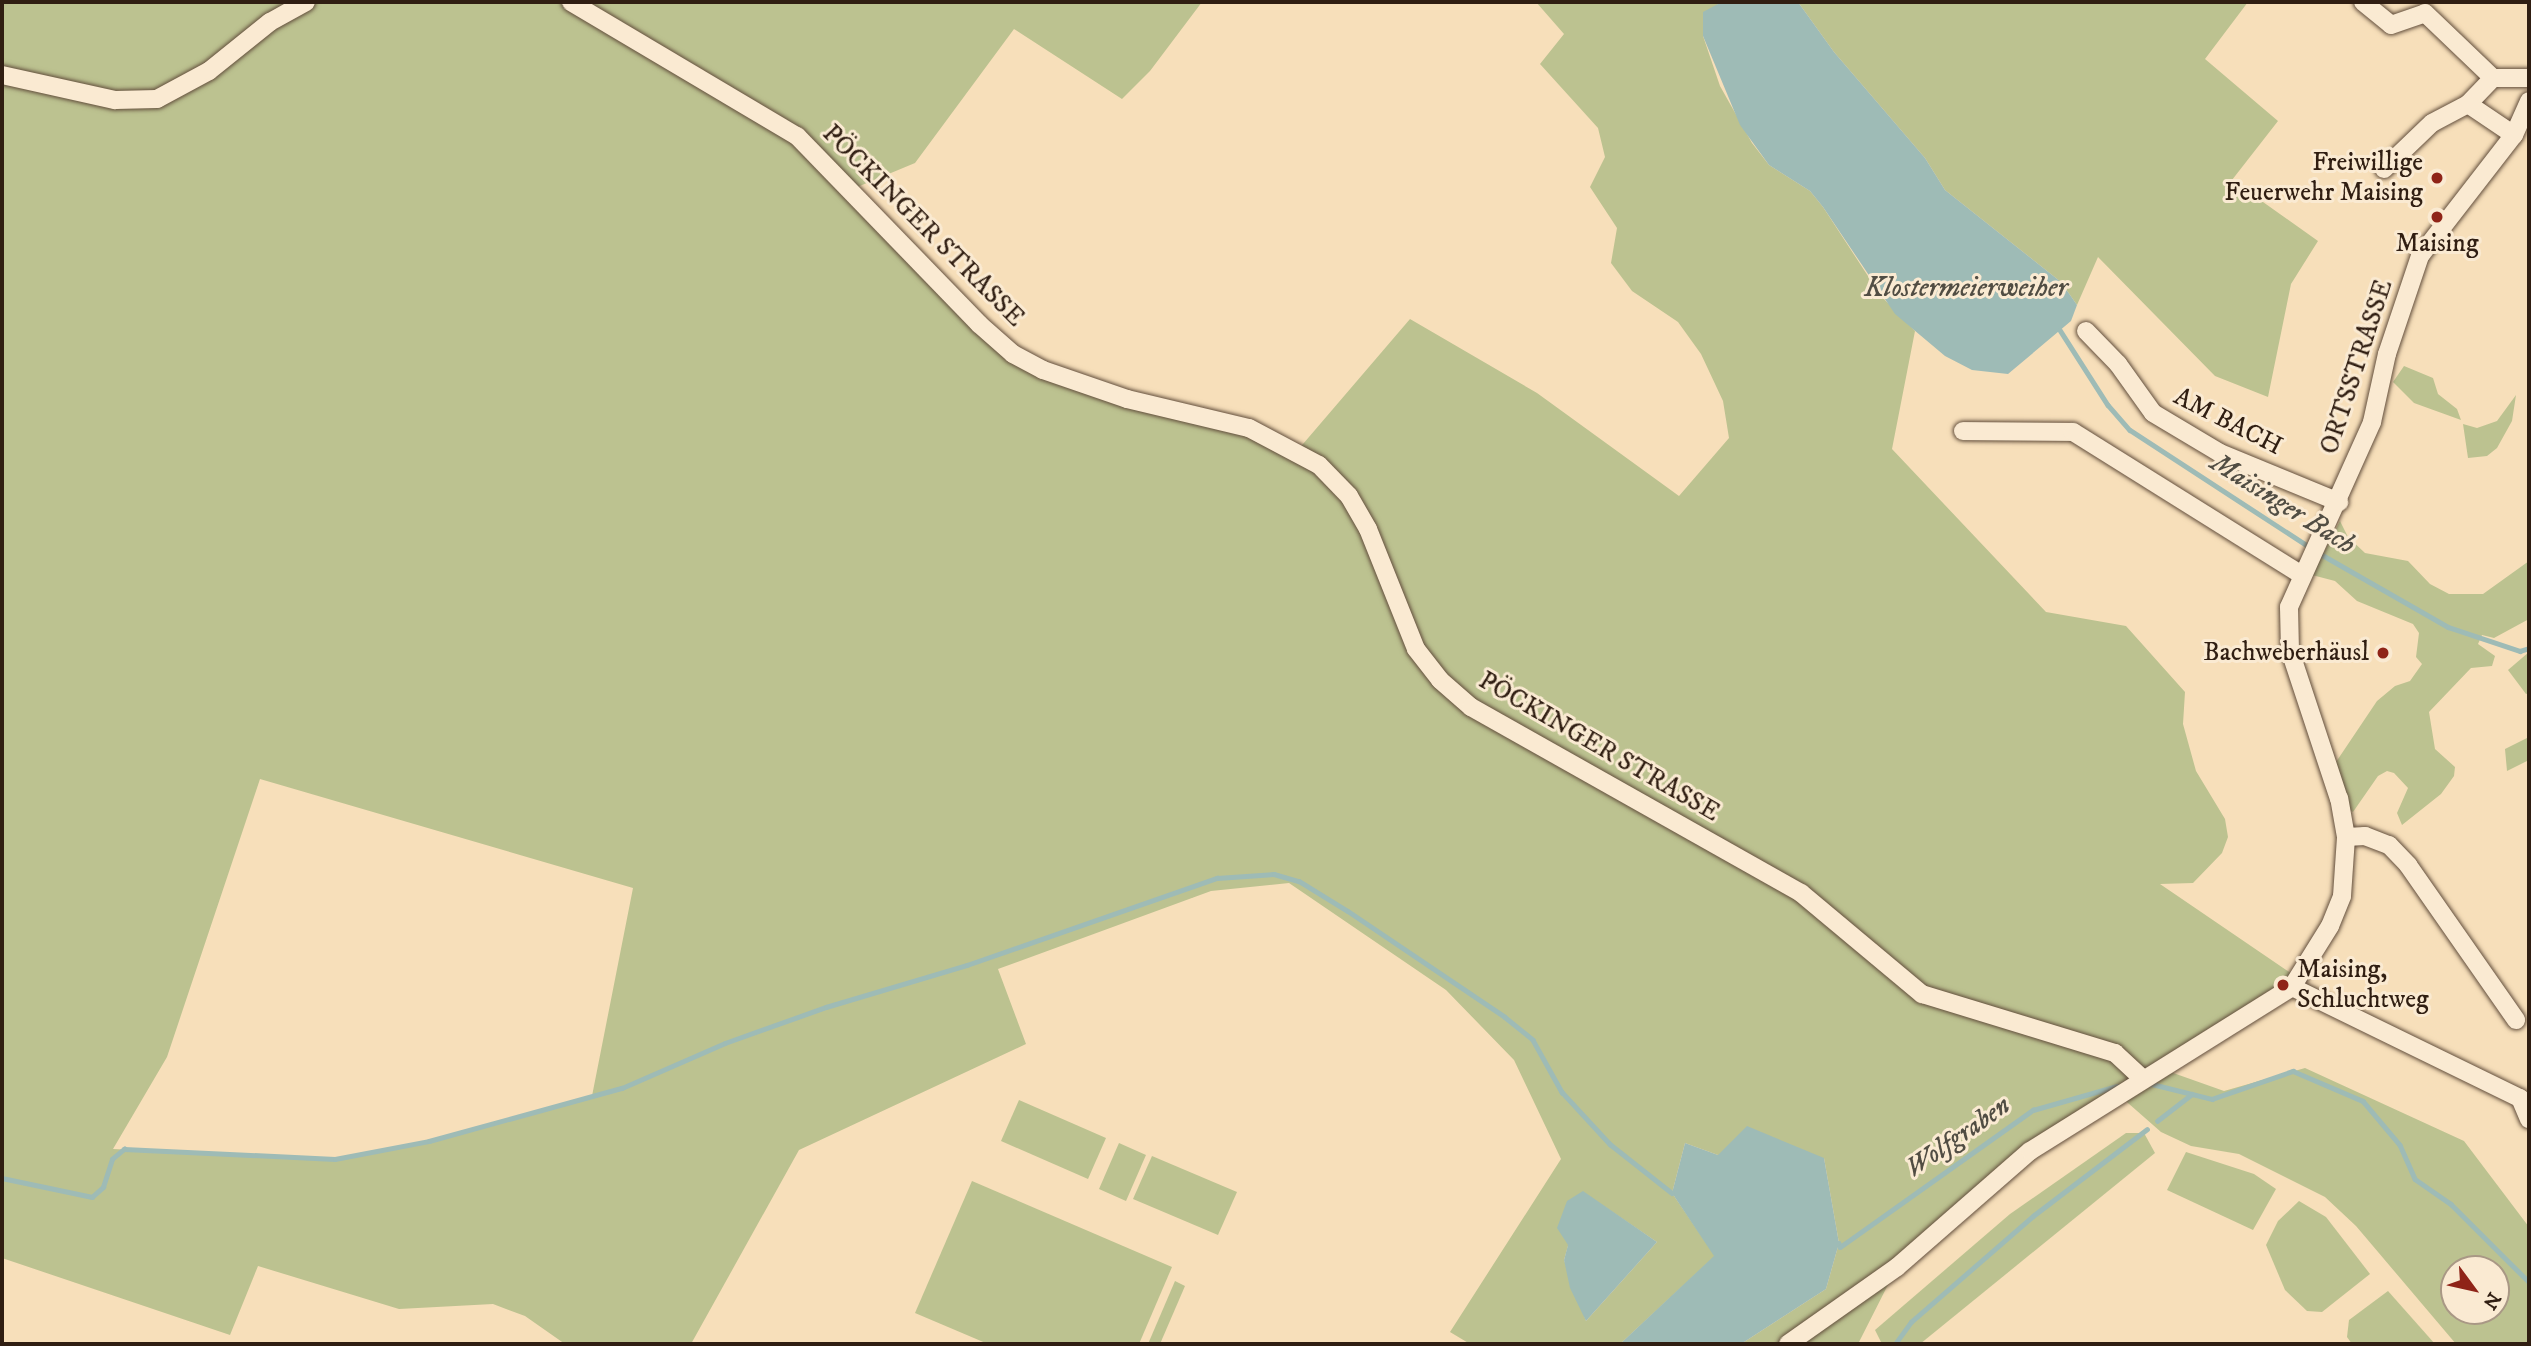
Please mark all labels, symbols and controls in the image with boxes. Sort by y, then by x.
street label: PÖCKINGER STRASSE [815,118,1031,334]
place label: Freiwillige Feuerwehr Maising [2224,147,2423,208]
marker: Freiwillige Feuerwehr Maising [2429,170,2445,186]
marker: Maising [2429,209,2445,225]
place label: Maising [2395,228,2479,260]
water label: Klostermeierweiher [1864,271,2068,305]
street label: ORTSSTRASSE [2314,276,2400,458]
street label: AM BACH [2168,381,2288,463]
water label: Maisinger Bach [2204,446,2362,562]
place label: Bachweberhäusl [2203,637,2369,669]
marker: Bachweberhäusl [2375,645,2391,661]
street label: PÖCKINGER STRASSE [1473,665,1725,829]
place label: Maising, Schluchtweg [2297,954,2429,1016]
marker: Maising, Schluchtweg [2275,977,2291,993]
water label: Wolfgraben [1899,1089,2017,1185]
north arrow [2440,1255,2510,1325]
text: N [2477,1288,2505,1313]

